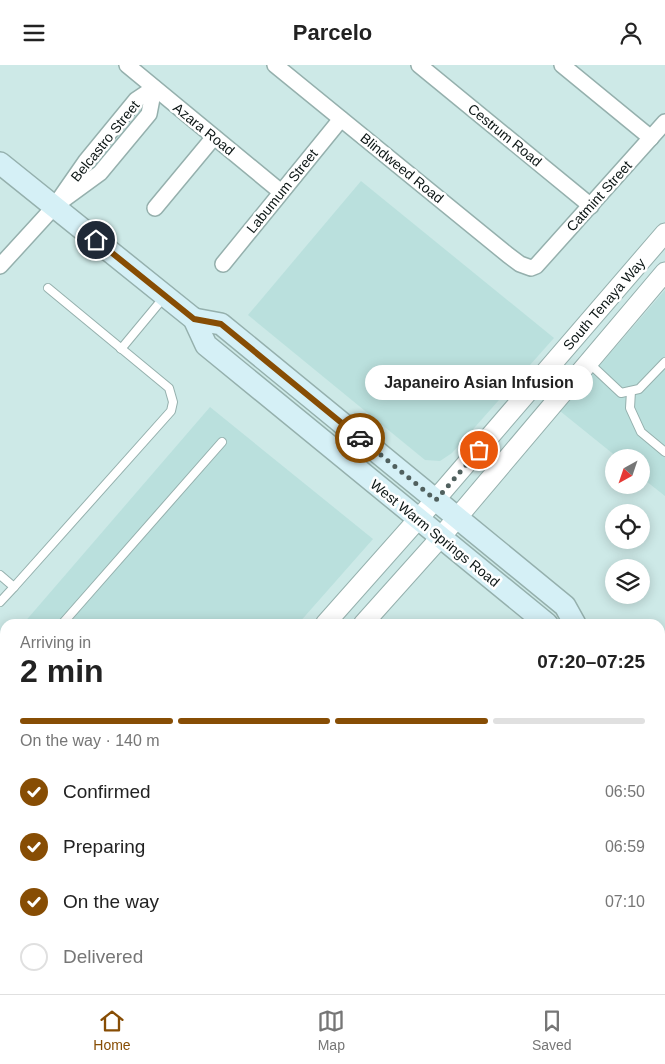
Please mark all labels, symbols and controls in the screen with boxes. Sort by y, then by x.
icon: menu [20,19,48,47]
icon: person [617,19,645,47]
text: Parcelo [293,20,372,45]
street label: Belcastro Street [67,97,143,185]
street label: Azara Road [170,100,238,158]
street label: Cestrum Road [465,100,545,170]
street label: Blindweed Road [357,130,447,206]
street label: Labumum Street [243,146,321,236]
street label: Catmint Street [563,157,635,235]
pin [75,219,117,261]
icon: home [82,226,110,254]
street label: South Tenaya Way [560,255,648,353]
callout: Japaneiro Asian Infusion [365,365,593,400]
text: Japaneiro Asian Infusion [384,374,574,391]
courier [335,413,385,463]
icon: car [346,424,374,452]
pin [458,429,500,471]
icon: bag [465,436,493,464]
north arrow [605,449,650,494]
map controls [605,449,650,604]
street label: West Warm Springs Road [367,476,503,590]
button: locate [605,504,650,549]
button: layers [605,559,650,604]
text: Arriving in [20,634,91,651]
text: 07:20–07:25 [537,651,645,672]
text: 2 min [20,653,104,689]
text: On the way · 140 m [20,732,160,749]
icon: check [20,778,48,806]
text: Confirmed [63,781,151,802]
text: 06:50 [605,783,645,800]
icon: check [20,833,48,861]
text: Preparing [63,836,145,857]
text: 06:59 [605,838,645,855]
icon: check [20,888,48,916]
text: On the way [63,891,159,912]
text: 07:10 [605,893,645,910]
text: Delivered [63,946,143,967]
tab: Home [93,1007,131,1053]
tab: Map [317,1007,345,1053]
tab: Saved [532,1007,572,1053]

